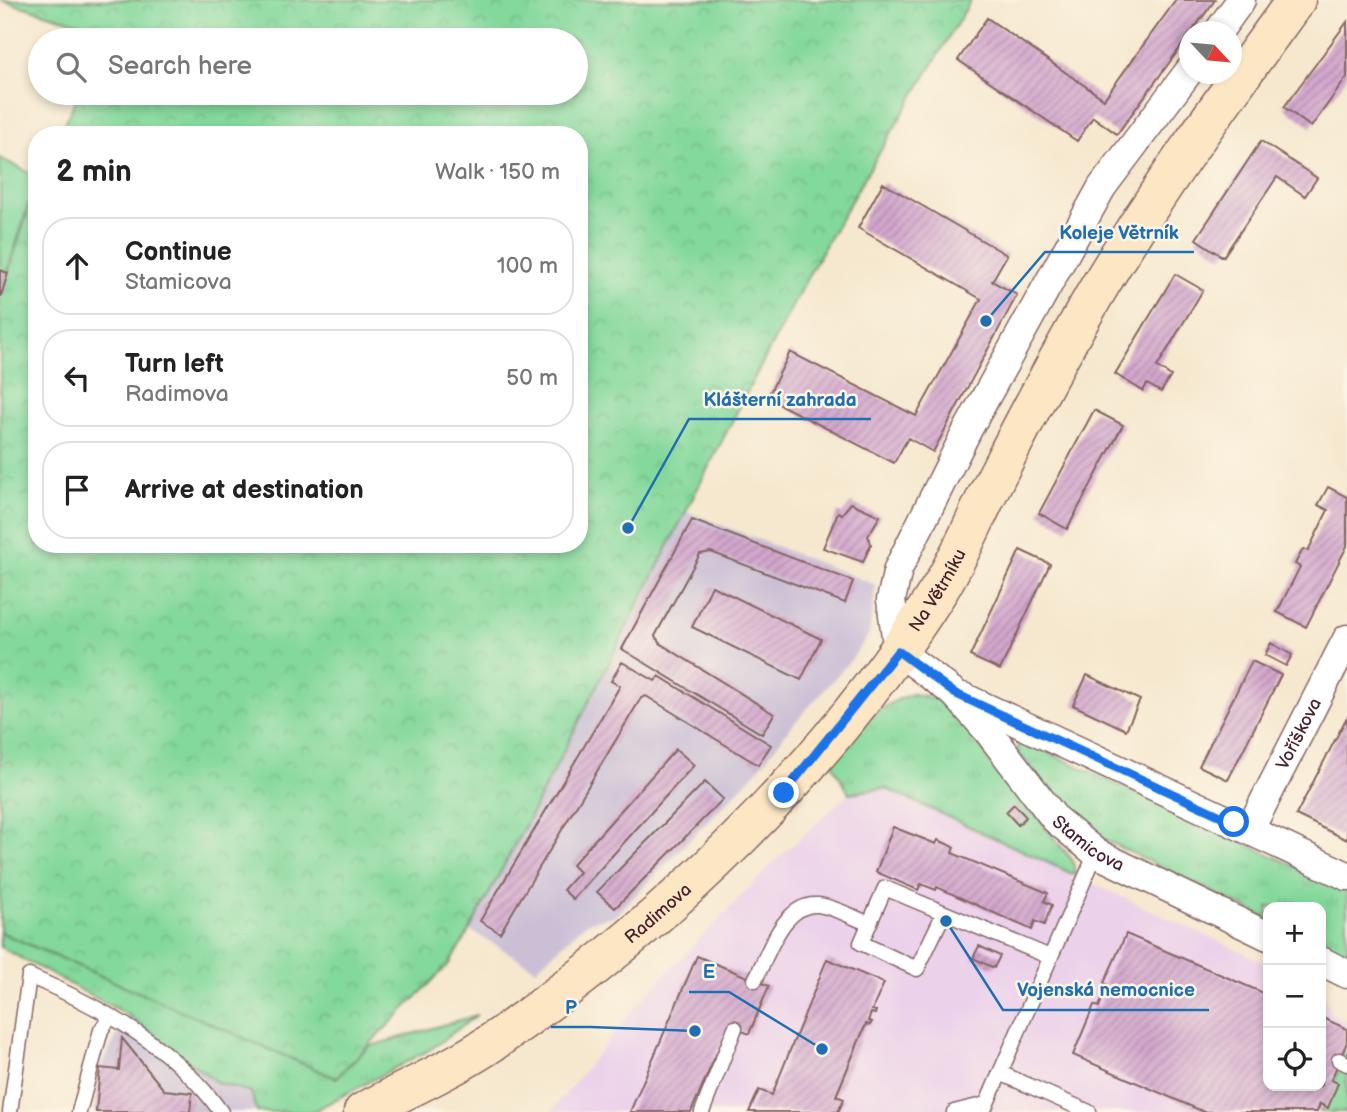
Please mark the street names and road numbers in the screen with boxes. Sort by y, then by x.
street label: Na Větrníku [905,546,971,636]
street label: Voříškova [1272,695,1326,773]
street label: Stamicova [1048,811,1127,876]
street label: Radimova [621,879,696,948]

